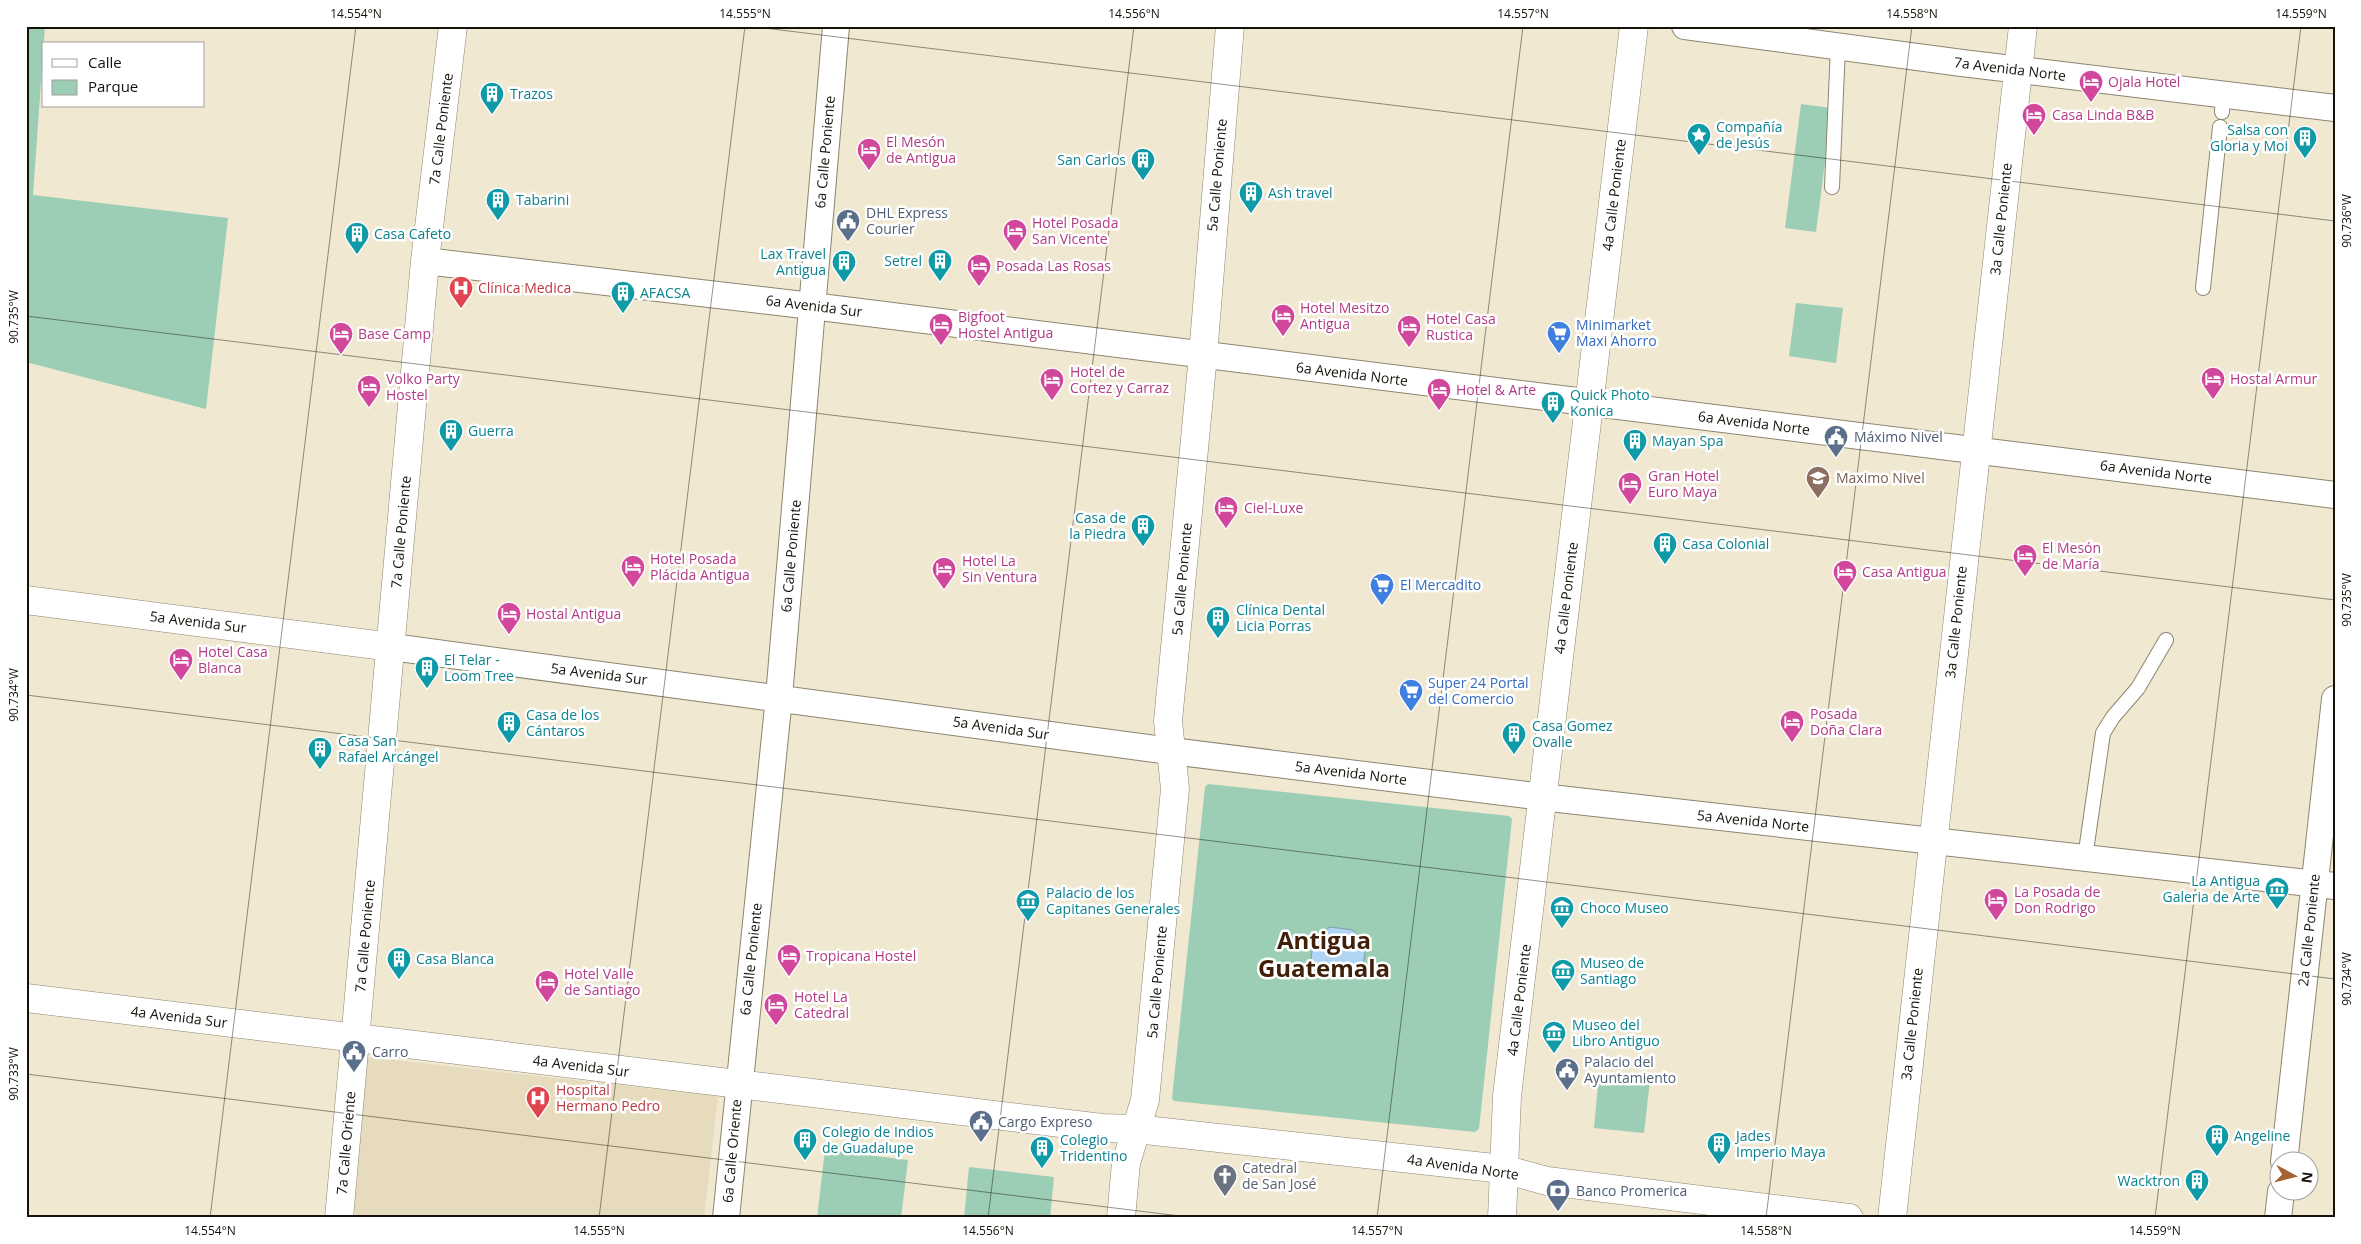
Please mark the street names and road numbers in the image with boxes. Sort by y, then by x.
street label: 7a Avenida Norte [1953,52,2067,85]
street label: 7a Calle Poniente [424,72,457,186]
street label: 6a Calle Poniente [810,95,839,209]
street label: 5a Calle Poniente [1202,118,1231,232]
street label: 4a Calle Poniente [1597,138,1630,252]
street label: 3a Calle Poniente [1985,162,2016,276]
street label: 6a Avenida Sur [765,290,864,321]
street label: 6a Avenida Norte [1295,357,1409,390]
street label: 6a Avenida Norte [1697,406,1811,439]
street label: 6a Avenida Norte [2099,455,2213,488]
street label: 7a Calle Poniente [386,475,415,589]
street label: 6a Calle Poniente [776,499,805,613]
street label: 5a Calle Poniente [1167,522,1196,636]
street label: 4a Calle Poniente [1549,541,1582,655]
street label: 3a Calle Poniente [1940,565,1971,679]
street label: 5a Avenida Sur [149,606,248,637]
street label: 5a Avenida Sur [550,658,649,689]
street label: 5a Avenida Sur [952,711,1051,744]
street label: 5a Avenida Norte [1294,756,1408,789]
street label: 5a Avenida Norte [1696,805,1810,836]
street label: 2a Calle Poniente [2293,873,2324,987]
street label: 7a Calle Poniente [350,879,379,993]
street label: 6a Calle Poniente [735,902,766,1016]
street label: 5a Calle Poniente [1142,925,1171,1039]
street label: 4a Calle Poniente [1502,943,1535,1057]
street label: 3a Calle Poniente [1896,967,1927,1081]
street label: 4a Avenida Sur [130,1001,229,1032]
street label: 4a Avenida Sur [532,1050,631,1081]
street label: 7a Calle Oriente [332,1090,360,1196]
street label: 6a Calle Oriente [718,1098,746,1204]
street label: 4a Avenida Norte [1406,1149,1520,1184]

